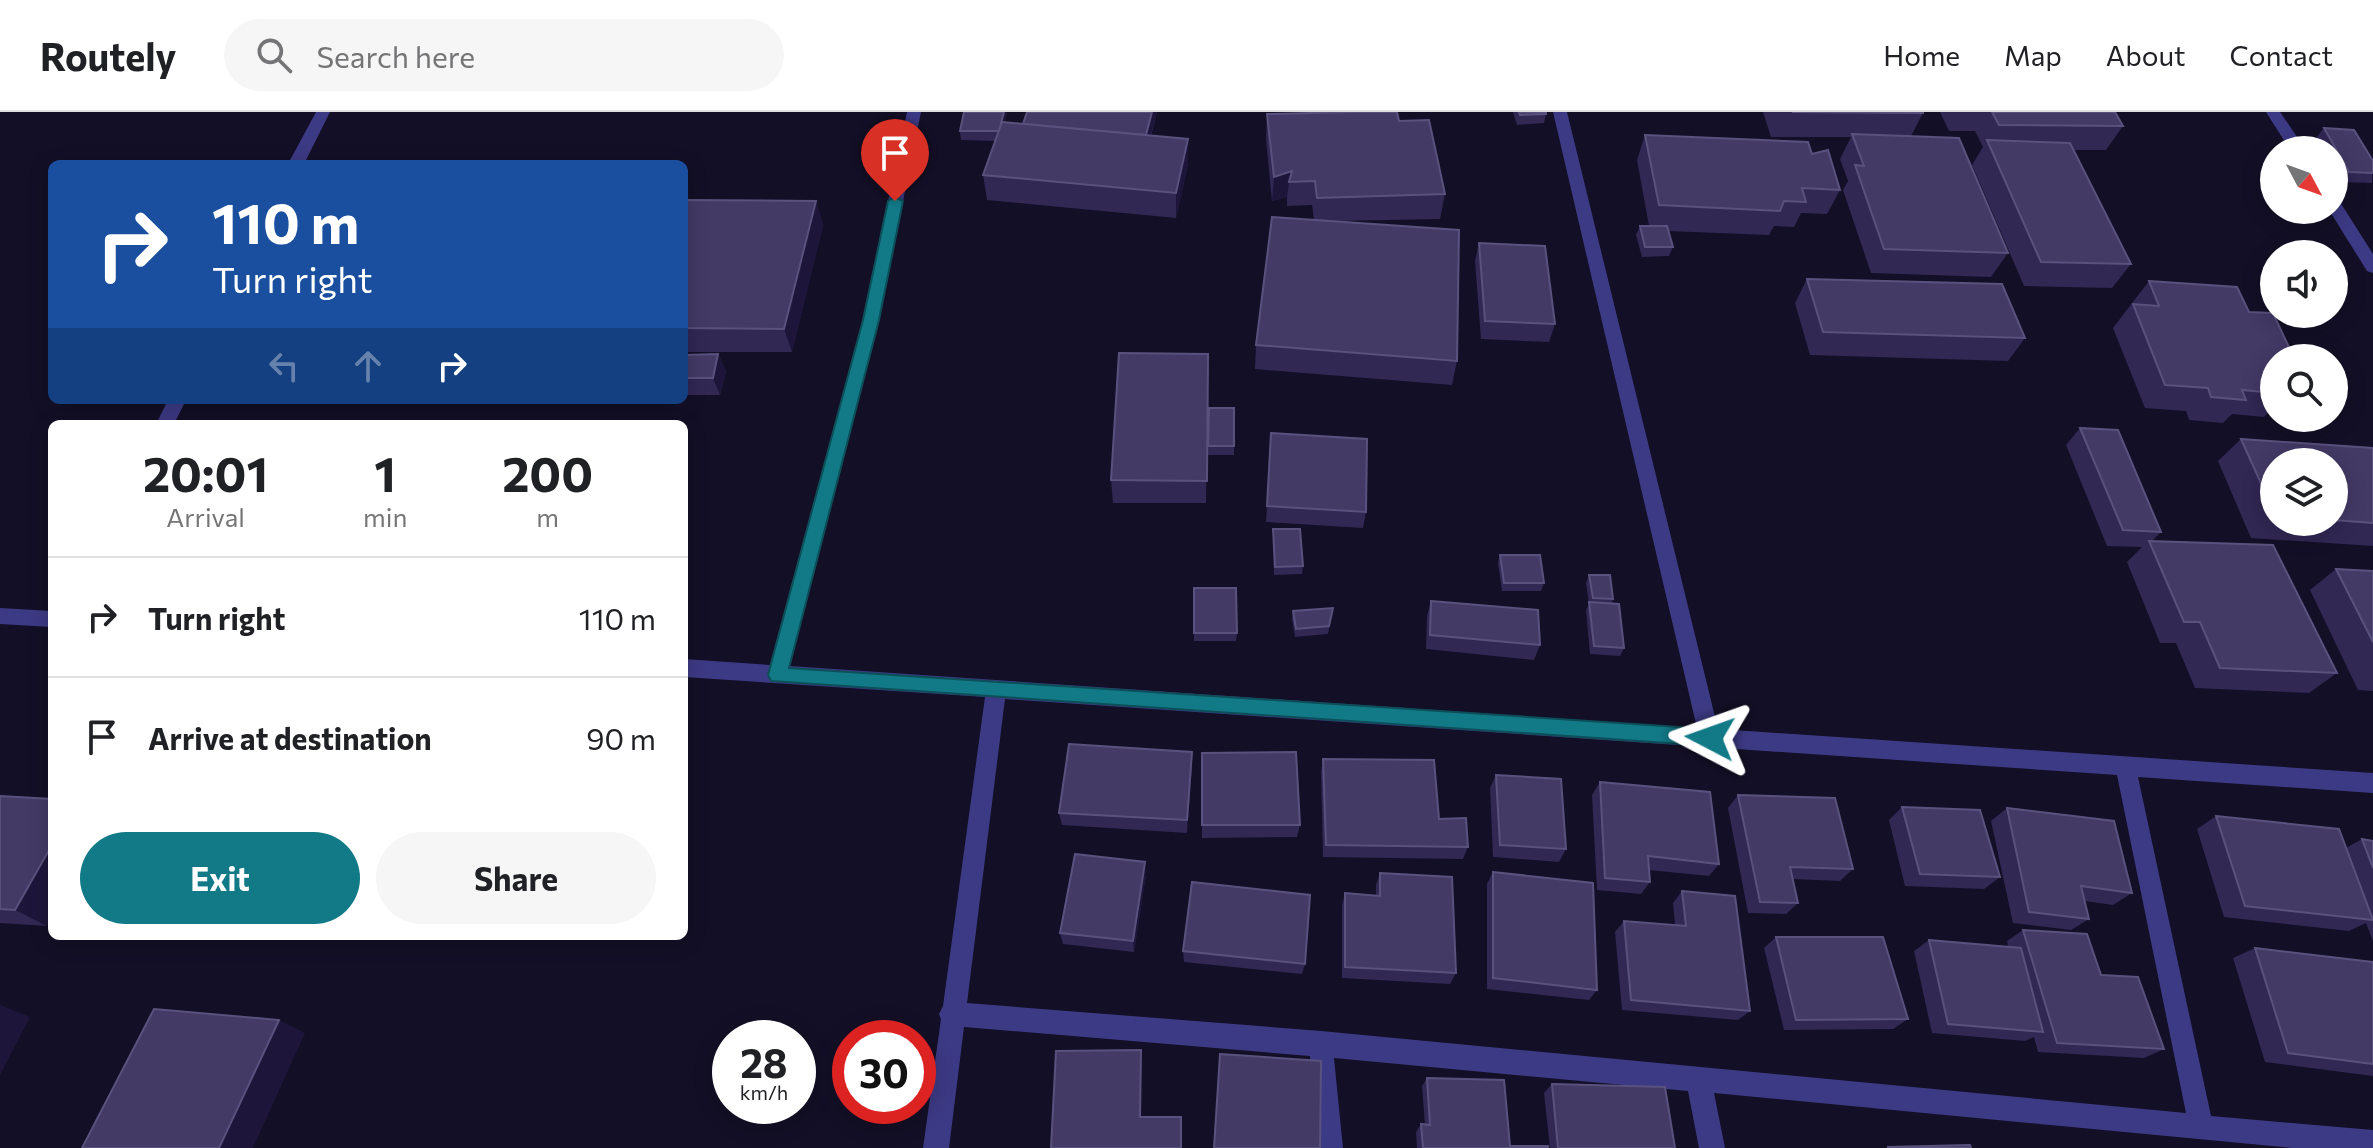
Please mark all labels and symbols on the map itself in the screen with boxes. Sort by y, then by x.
pin [861,119,929,201]
north arrow [2260,136,2348,224]
position arrow [1668,696,1752,780]
speed limit sign: 30 [832,1020,936,1124]

